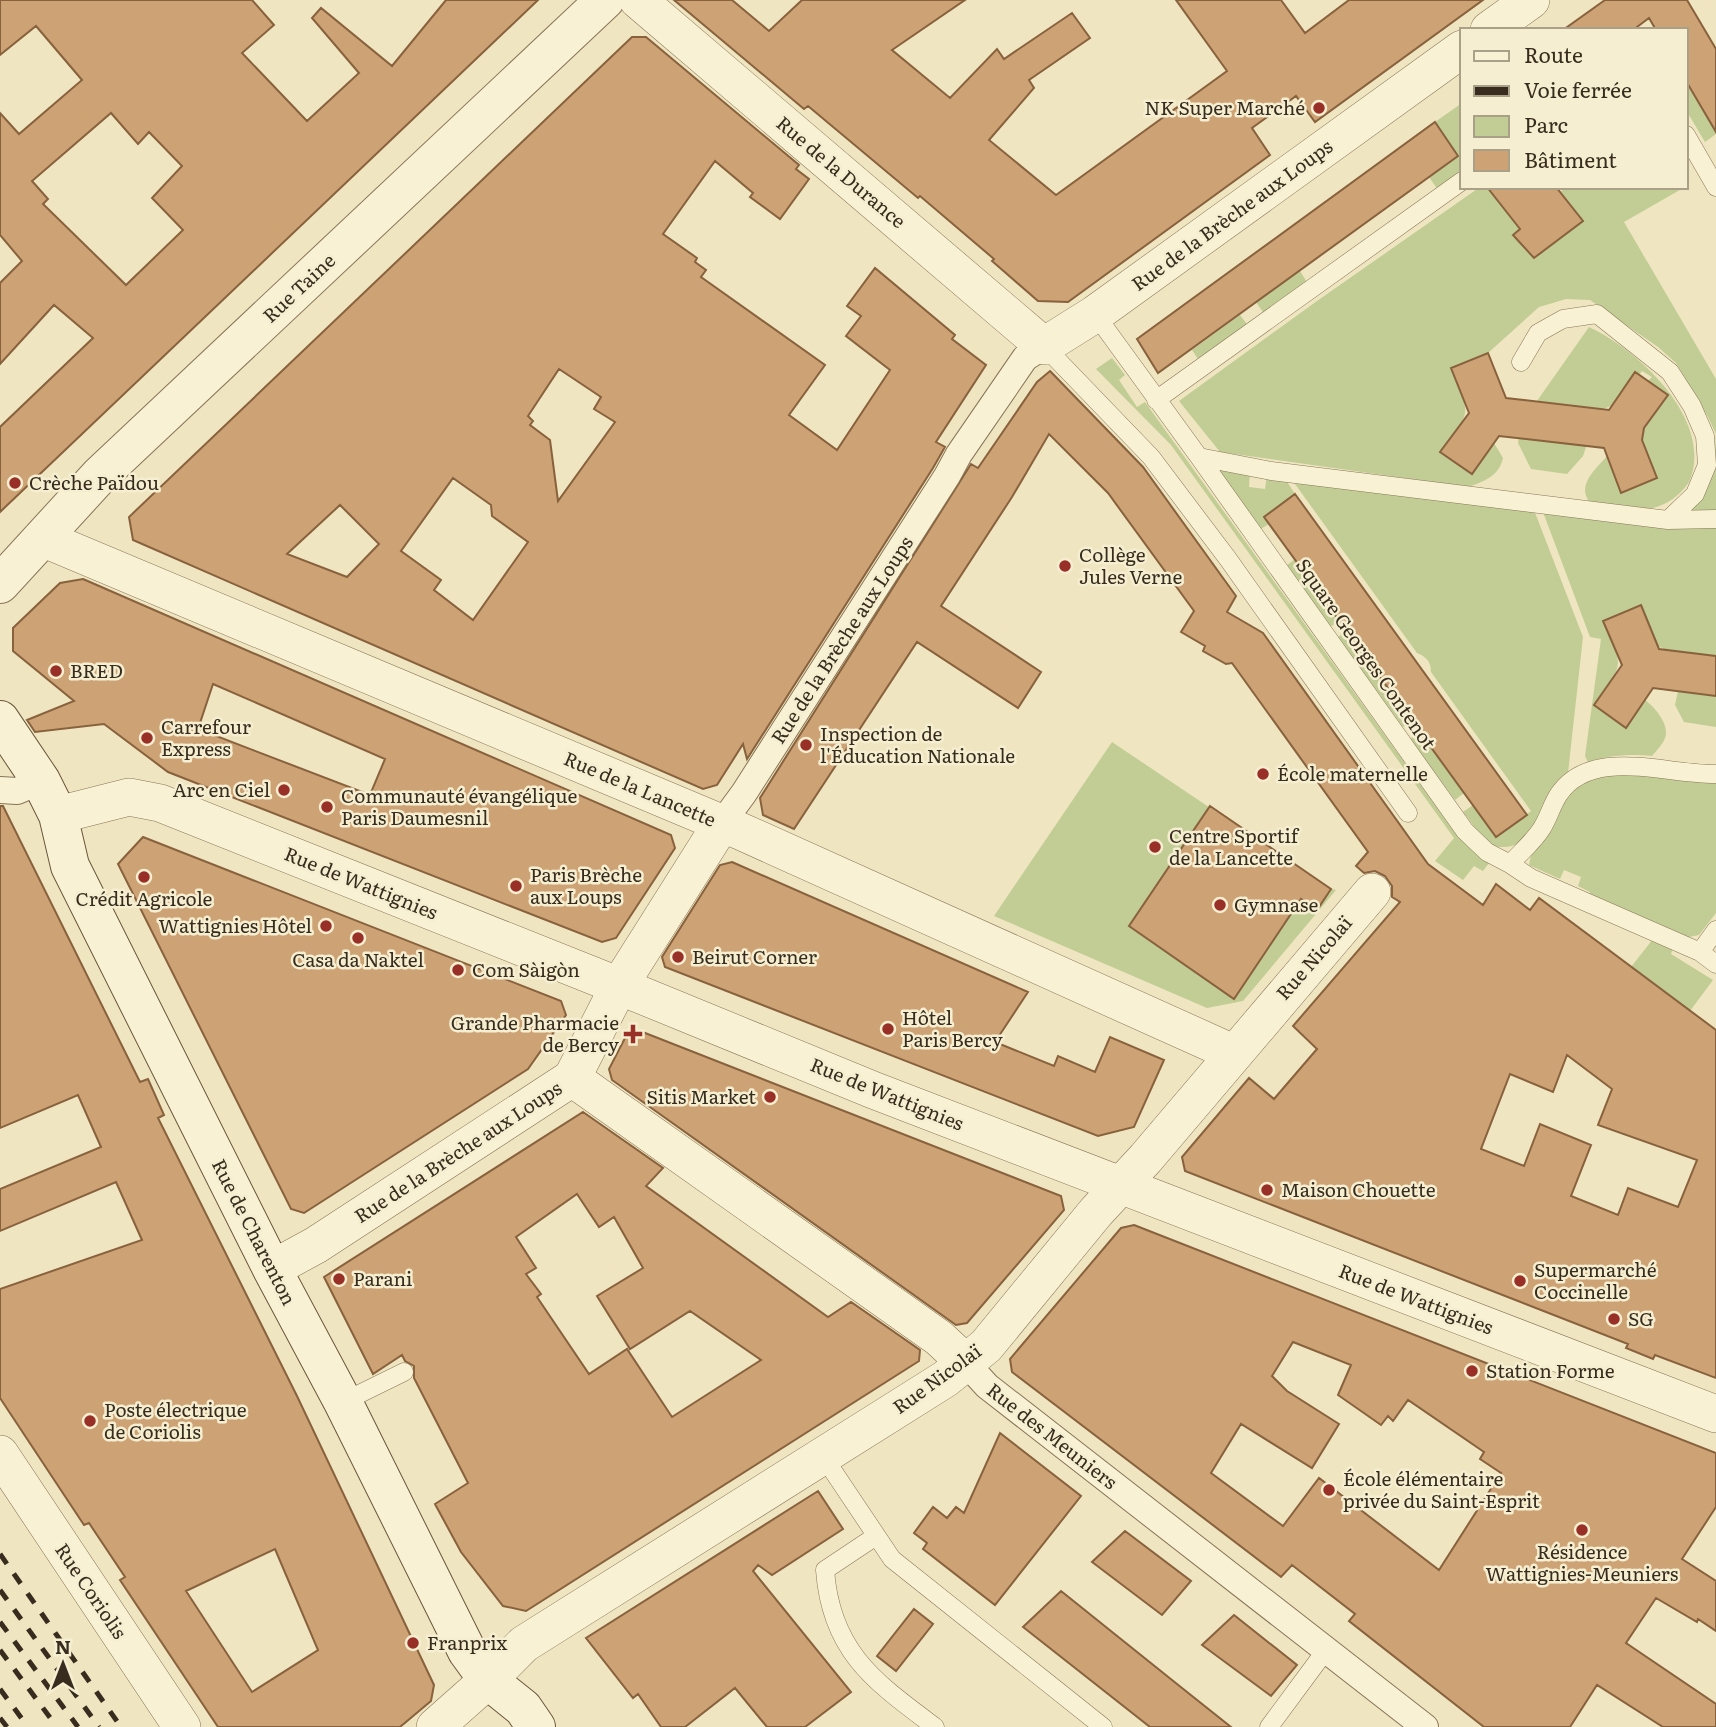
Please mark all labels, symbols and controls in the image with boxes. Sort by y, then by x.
legend [1460,28,1688,189]
text: Route [1524,38,1583,69]
text: Voie ferrée [1524,73,1632,104]
place label: NK Super Marché [1144,93,1305,121]
marker: NK Super Marché [1311,100,1327,116]
text: Parc [1524,108,1568,139]
street label: Rue de la Durance [771,109,913,234]
street label: Rue de la Brèche aux Loups [1125,131,1338,297]
text: Bâtiment [1524,143,1617,174]
street label: Rue Taine [256,246,341,328]
place label: Crèche Païdou [29,468,159,496]
marker: Crèche Païdou [7,475,23,491]
street label: Rue de la Brèche aux Loups [763,530,919,749]
place label: Collège Jules Verne [1079,540,1182,590]
street label: Square Georges Contenot [1290,552,1444,755]
marker: Collège Jules Verne [1057,558,1073,574]
place label: BRED [70,656,123,684]
marker: BRED [48,663,64,679]
place label: Carrefour Express [161,712,251,762]
place label: Inspection de l'Éducation Nationale [820,719,1015,769]
marker: Carrefour Express [139,730,155,746]
marker: Inspection de l'Éducation Nationale [798,737,814,753]
street label: Rue de la Lancette [560,743,721,833]
place label: École maternelle [1277,759,1428,787]
marker: École maternelle [1255,766,1271,782]
place label: Arc en Ciel [173,775,270,803]
place label: Communauté évangélique Paris Daumesnil [341,781,577,831]
marker: Arc en Ciel [276,782,292,798]
marker: Communauté évangélique Paris Daumesnil [319,799,335,815]
place label: Centre Sportif de la Lancette [1169,821,1300,871]
street label: Rue de Wattignies [280,839,443,926]
marker: Centre Sportif de la Lancette [1147,839,1163,855]
place label: Paris Brèche aux Loups [530,860,642,910]
marker: Crédit Agricole [136,869,152,885]
marker: Paris Brèche aux Loups [508,878,524,894]
place label: Crédit Agricole [76,884,213,912]
place label: Gymnase [1234,890,1318,918]
marker: Gymnase [1212,897,1228,913]
street label: Rue Nicolaï [1269,909,1358,1006]
place label: Wattignies Hôtel [159,911,312,939]
marker: Wattignies Hôtel [318,918,334,934]
marker: Casa da Naktel [350,930,366,946]
place label: Beirut Corner [692,942,817,970]
place label: Casa da Naktel [292,945,424,973]
marker: Beirut Corner [670,949,686,965]
place label: Com Sàigòn [472,955,580,983]
marker: Com Sàigòn [450,962,466,978]
place label: Hôtel Paris Bercy [902,1003,1003,1053]
place label: Grande Pharmacie de Bercy [451,1008,619,1058]
marker: Hôtel Paris Bercy [880,1021,896,1037]
marker: Grande Pharmacie de Bercy [625,1026,641,1042]
street label: Rue de Wattignies [806,1050,969,1137]
street label: Rue de la Brèche aux Loups [348,1073,567,1229]
place label: Sitis Market [647,1082,756,1110]
marker: Sitis Market [762,1089,778,1105]
street label: Rue de Charenton [206,1153,304,1310]
place label: Maison Chouette [1281,1175,1436,1203]
marker: Maison Chouette [1259,1182,1275,1198]
place label: Supermarché Coccinelle [1534,1255,1657,1305]
street label: Rue de Wattignies [1335,1256,1498,1341]
place label: Parani [353,1264,412,1292]
marker: Parani [331,1271,347,1287]
marker: Supermarché Coccinelle [1512,1273,1528,1289]
place label: SG [1628,1304,1654,1332]
marker: SG [1606,1311,1622,1327]
street label: Rue Nicolaï [886,1336,986,1420]
place label: Station Forme [1486,1356,1615,1384]
marker: Station Forme [1464,1363,1480,1379]
street label: Rue des Meuniers [981,1375,1124,1495]
place label: Poste électrique de Coriolis [104,1395,247,1445]
marker: Poste électrique de Coriolis [82,1413,98,1429]
place label: École élémentaire privée du Saint-Esprit [1343,1464,1540,1514]
marker: École élémentaire privée du Saint-Esprit [1321,1482,1337,1498]
marker: Résidence Wattignies-Meuniers [1574,1522,1590,1538]
street label: Rue Coriolis [49,1537,135,1644]
place label: Résidence Wattignies-Meuniers [1486,1537,1679,1587]
place label: Franprix [427,1628,508,1656]
north arrow [28,1629,98,1699]
text: N [55,1632,71,1660]
marker: Franprix [405,1635,421,1651]

